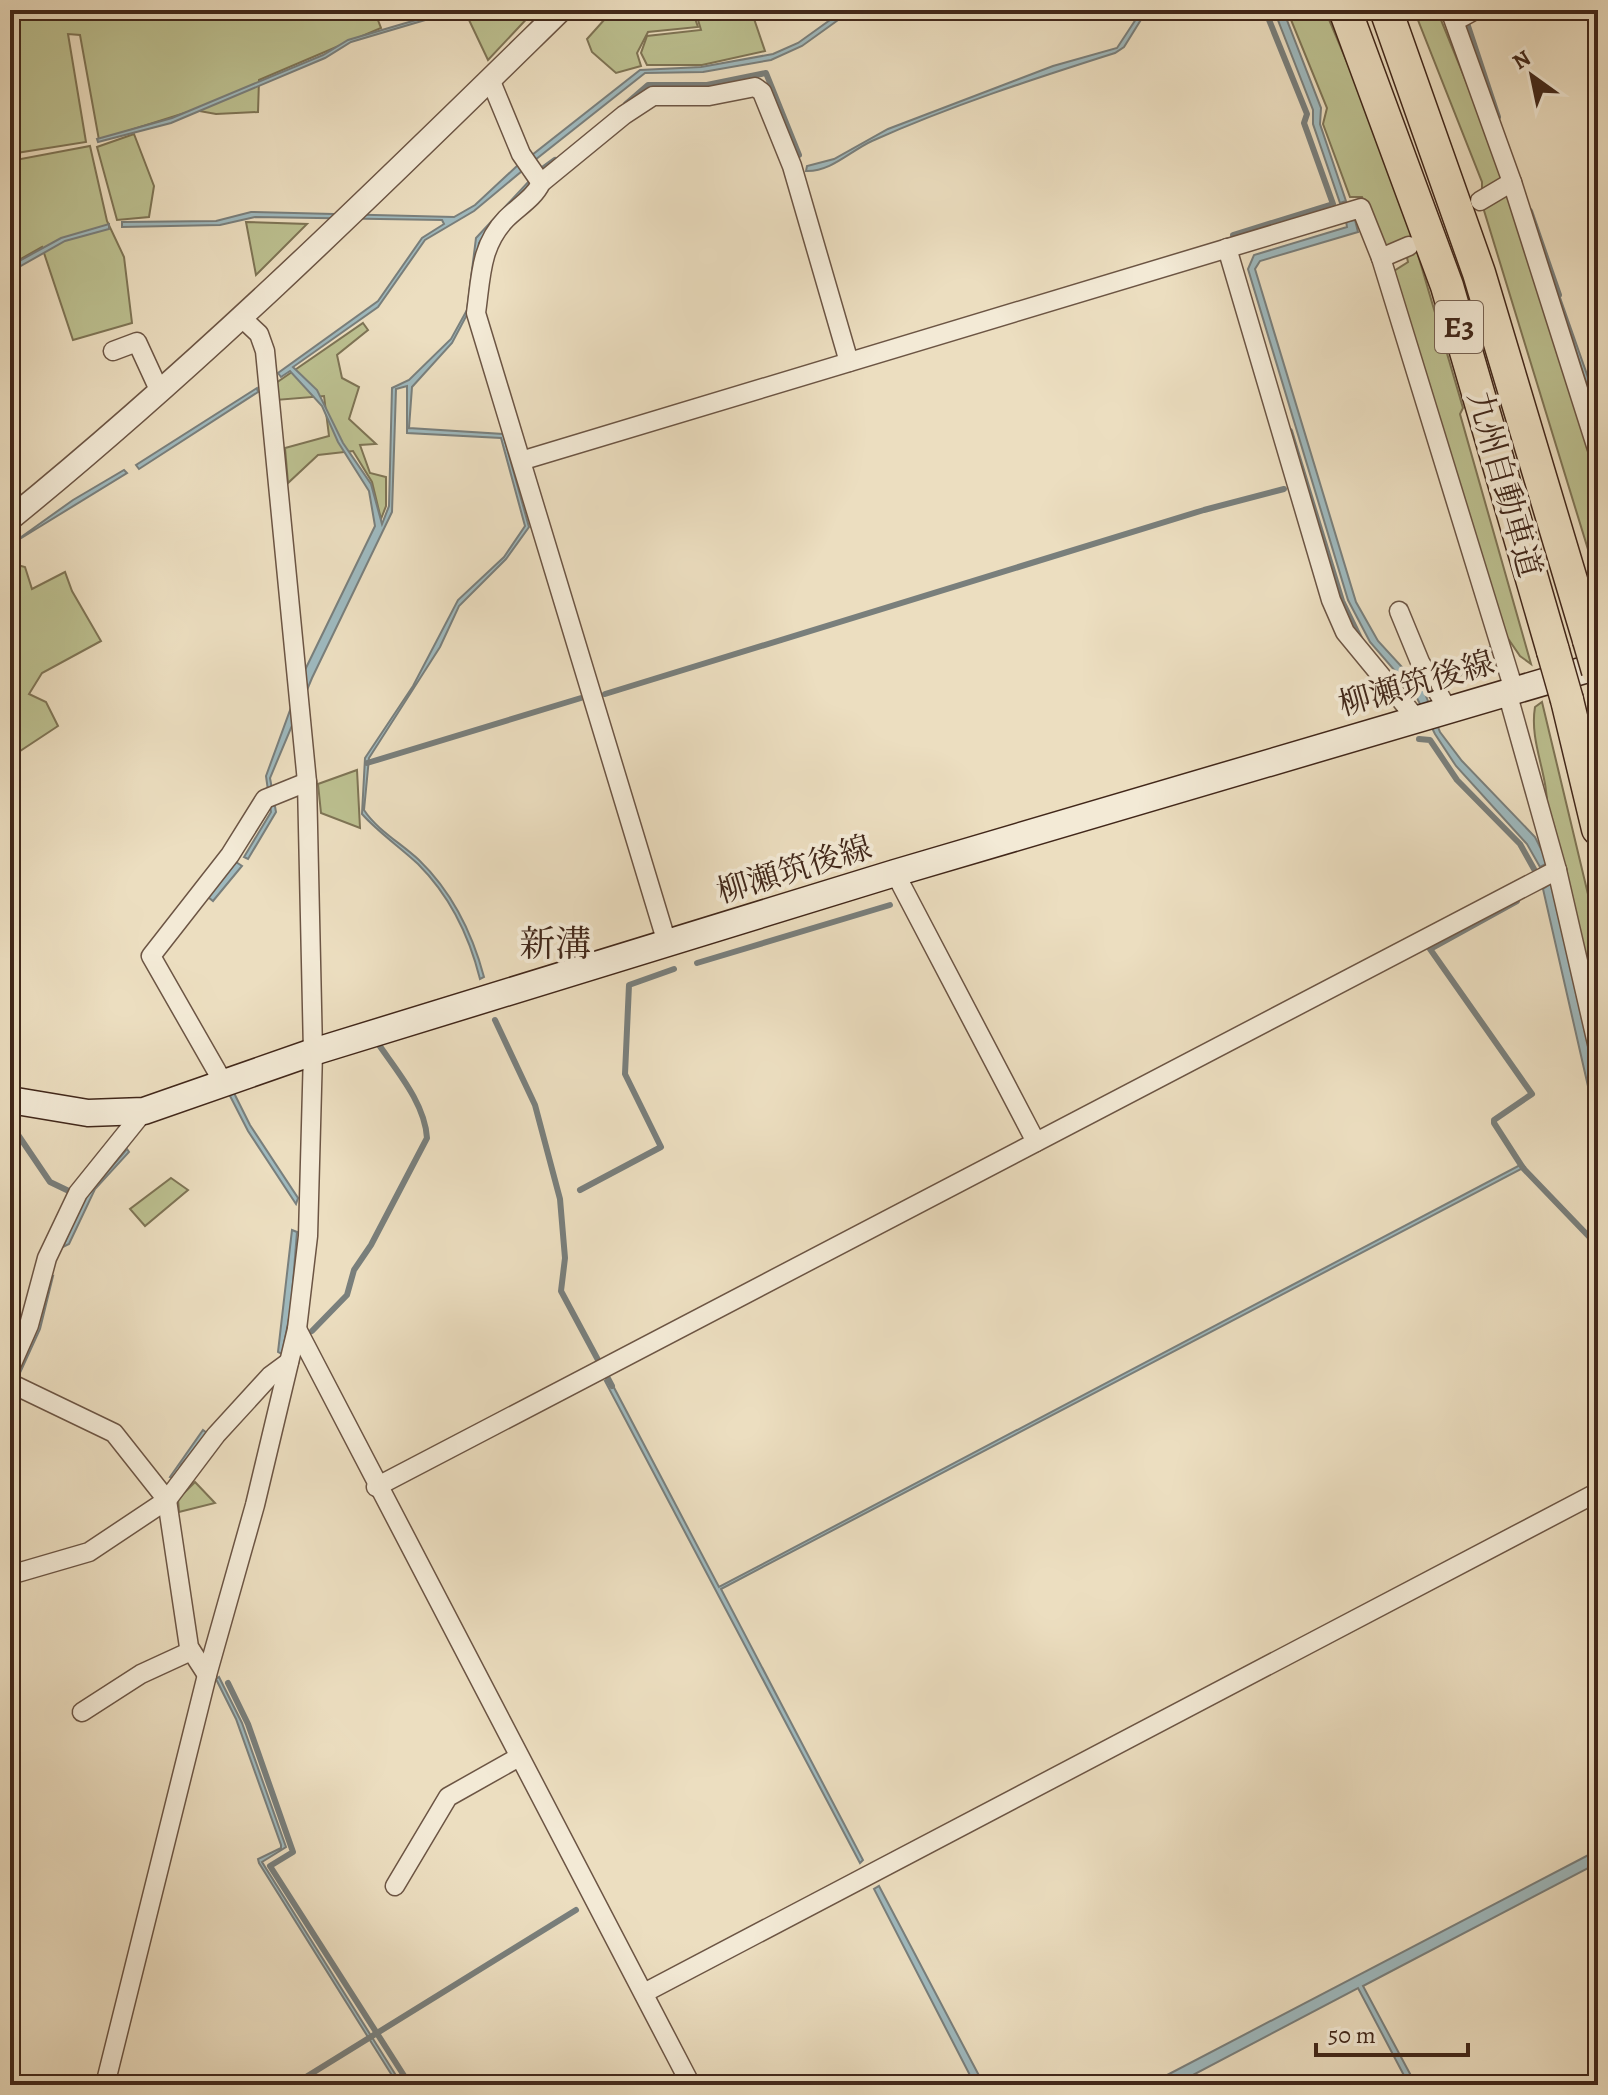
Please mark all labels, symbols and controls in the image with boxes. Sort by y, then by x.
north arrow [1492,36,1572,116]
text: N [1507,43,1537,77]
road number: E3 [1435,301,1483,353]
street label: 九州自動車道 [1457,386,1553,582]
street label: 柳瀬筑後線 [1333,640,1499,726]
street label: 柳瀬筑後線 [711,825,877,913]
district label: 新溝 [519,919,591,968]
scale bar [1316,2007,1468,2057]
text: 50 m [1328,2019,1376,2051]

